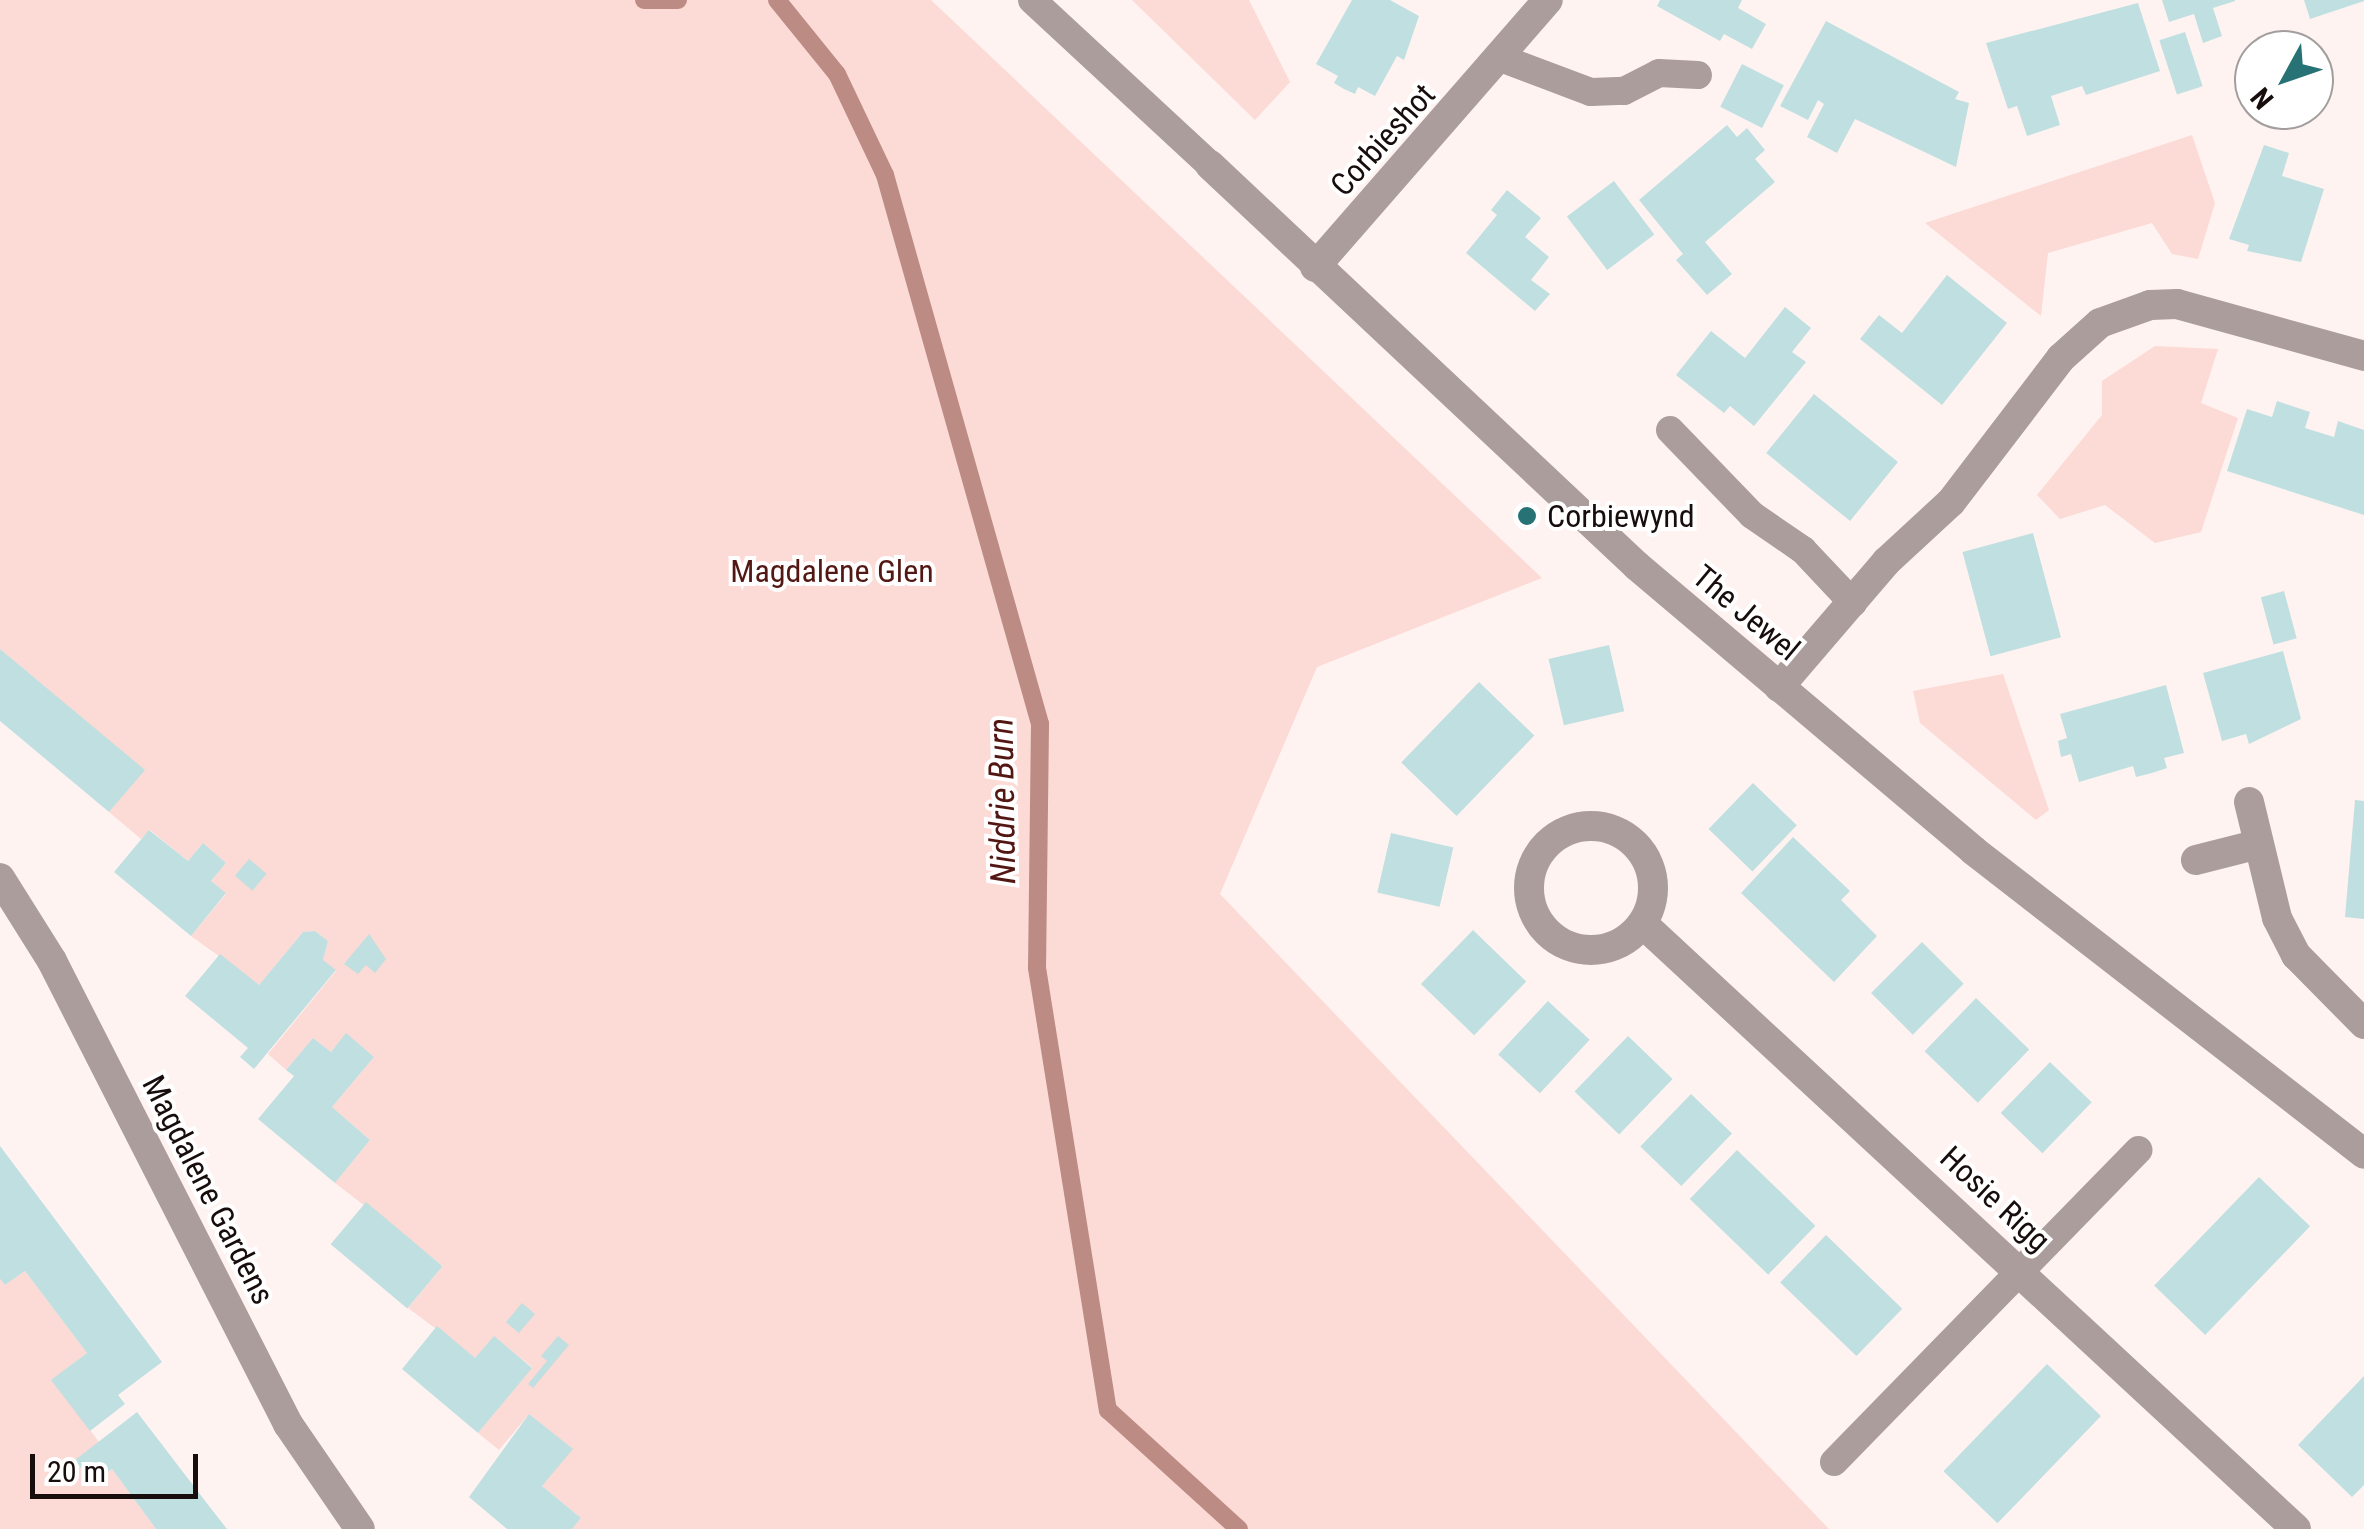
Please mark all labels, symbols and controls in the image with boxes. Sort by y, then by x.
north arrow [2234,30,2334,130]
street label: Corbieshot [1323,76,1443,204]
text: N [2244,81,2280,115]
place label: Corbiewynd [1547,497,1695,535]
marker: Corbiewynd [1516,505,1538,527]
park label: Magdalene Glen [730,552,934,590]
street label: The Jewel [1685,557,1807,669]
water label: Niddrie Burn [981,718,1025,884]
street label: Magdalene Gardens [134,1069,282,1311]
street label: Hosie Rigg [1932,1139,2058,1259]
scale bar [35,1434,202,1496]
text: 20 m [47,1454,106,1489]

